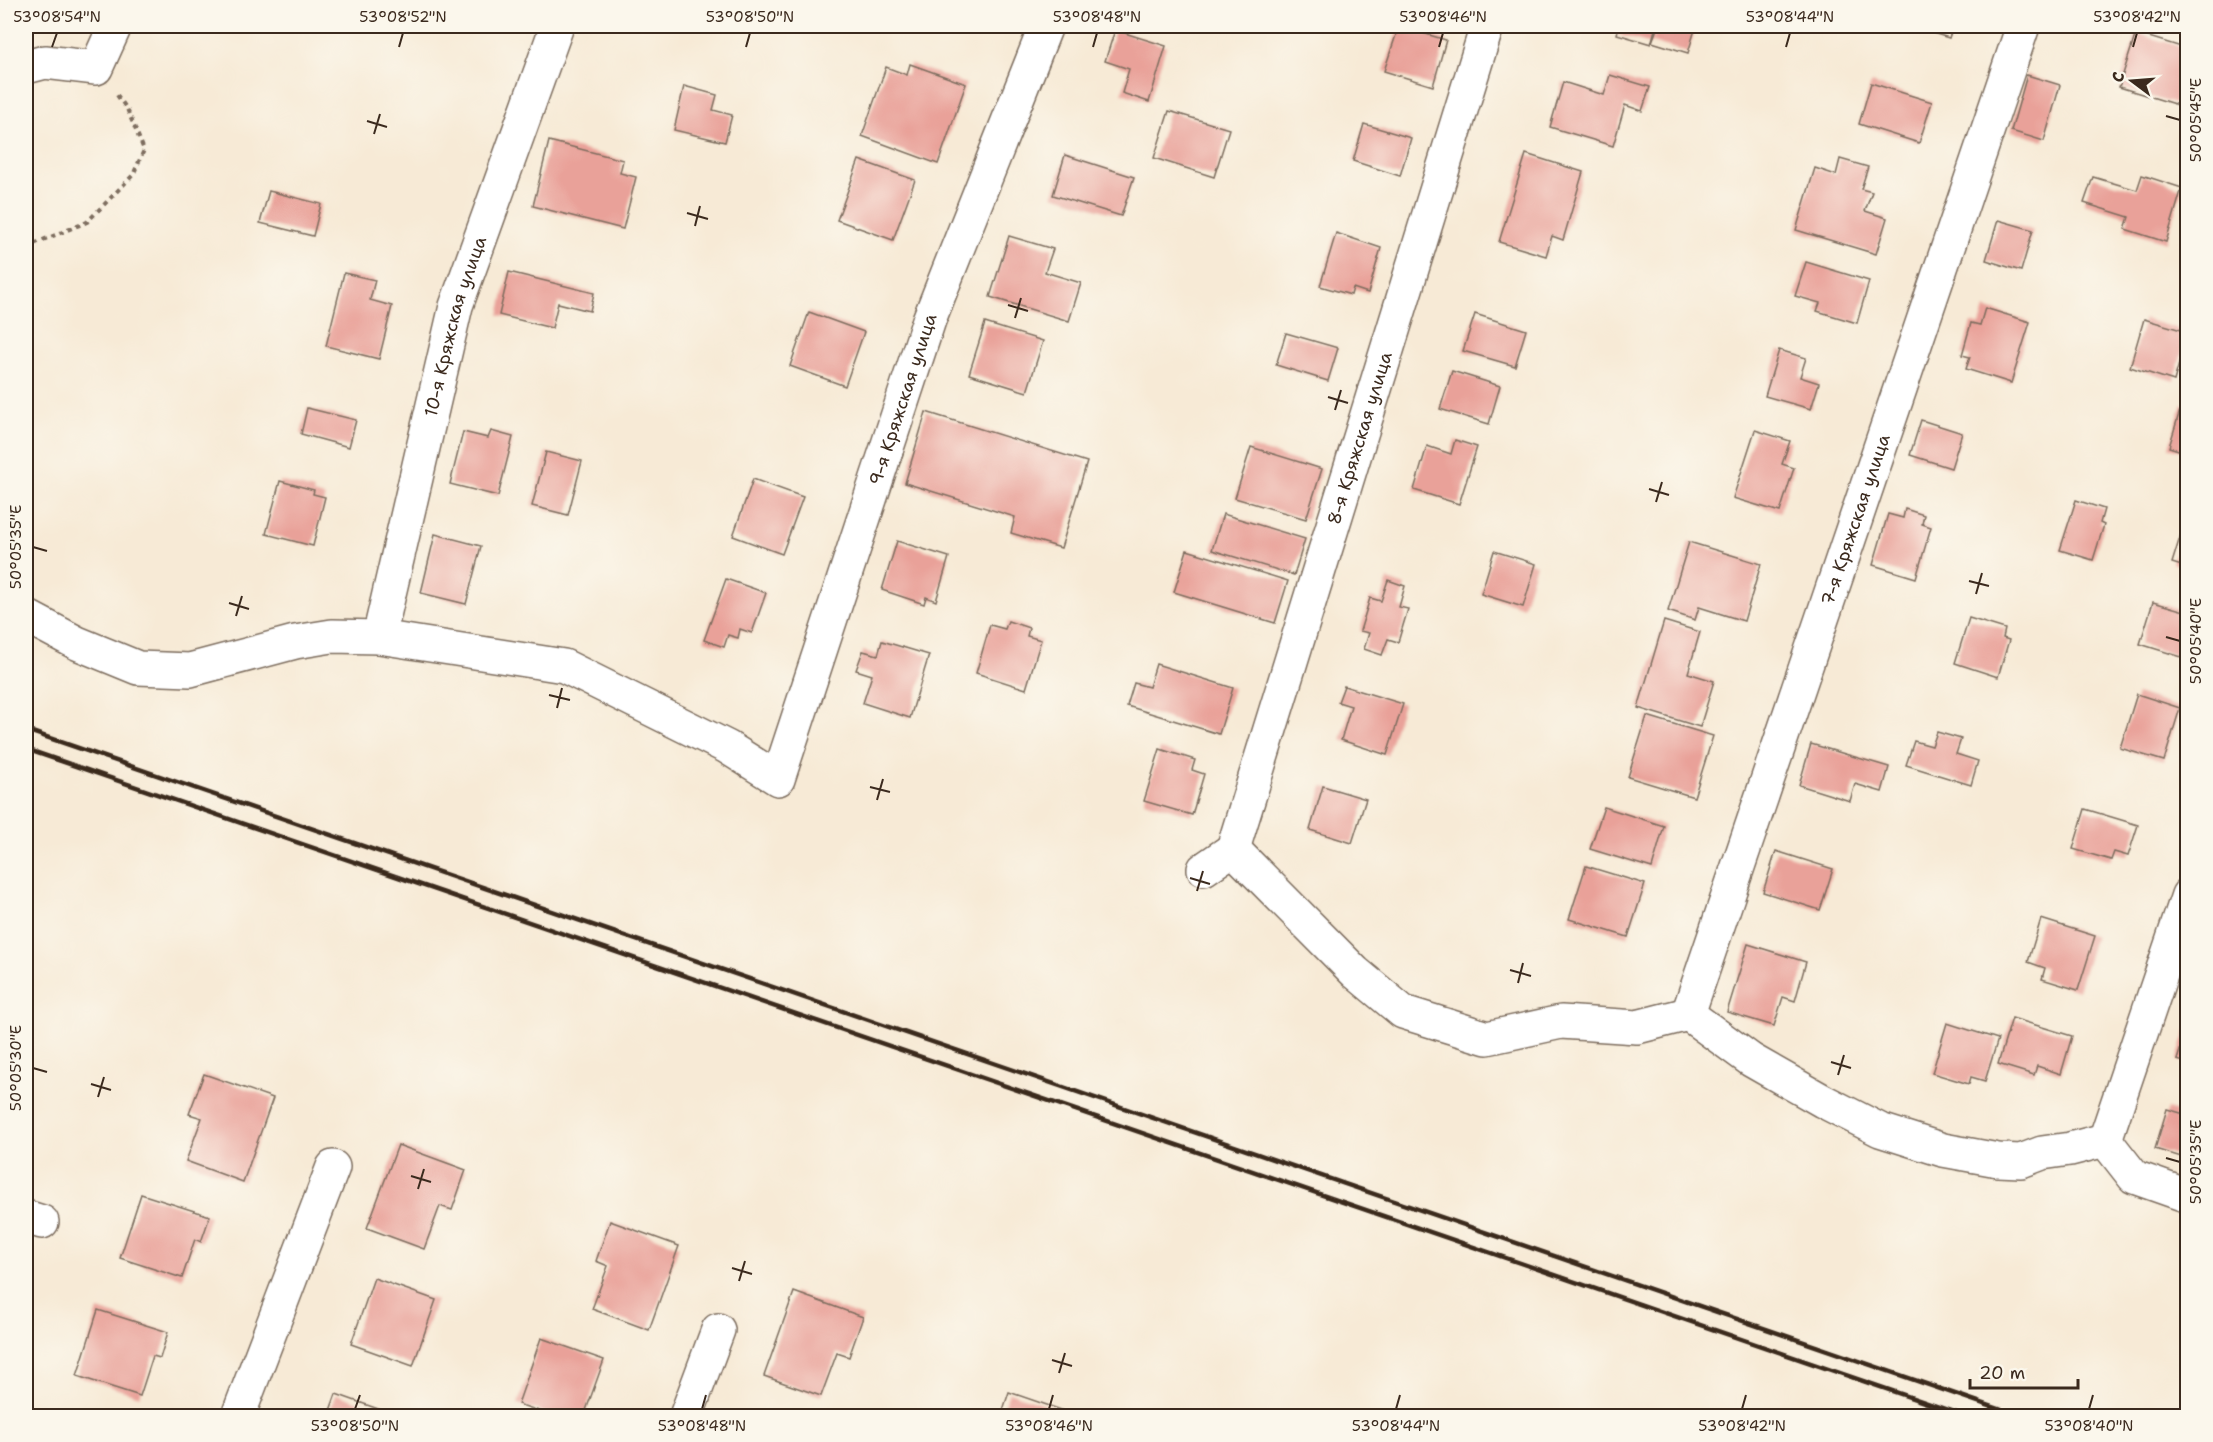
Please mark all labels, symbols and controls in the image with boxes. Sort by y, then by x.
text: 53°08'54"N [13,7,101,27]
text: 53°08'52"N [359,7,447,27]
text: 53°08'50"N [706,7,794,27]
text: 53°08'48"N [1053,7,1141,27]
text: 53°08'46"N [1399,7,1487,27]
text: 53°08'44"N [1746,7,1834,27]
text: 53°08'42"N [2093,7,2181,27]
north arrow [2102,51,2162,111]
text: С [2107,69,2130,85]
text: 50°05'45"E [2186,78,2206,162]
street label: 10-я Кряжская улица [419,233,492,419]
street label: 9-я Кряжская улица [863,310,942,488]
street label: 8-я Кряжская улица [1322,349,1398,528]
street label: 7-я Кряжская улица [1815,431,1896,608]
text: 50°05'35"E [6,505,26,589]
text: 50°05'40"E [2186,598,2206,684]
text: 50°05'30"E [6,1025,26,1111]
text: 50°05'35"E [2186,1120,2206,1204]
scale bar [1970,1352,2078,1390]
text: 20 m [1979,1361,2025,1385]
text: 53°08'50"N [311,1416,399,1436]
text: 53°08'48"N [658,1416,746,1436]
text: 53°08'46"N [1005,1416,1093,1436]
text: 53°08'44"N [1352,1416,1440,1436]
text: 53°08'42"N [1698,1416,1786,1436]
text: 53°08'40"N [2045,1416,2133,1436]

